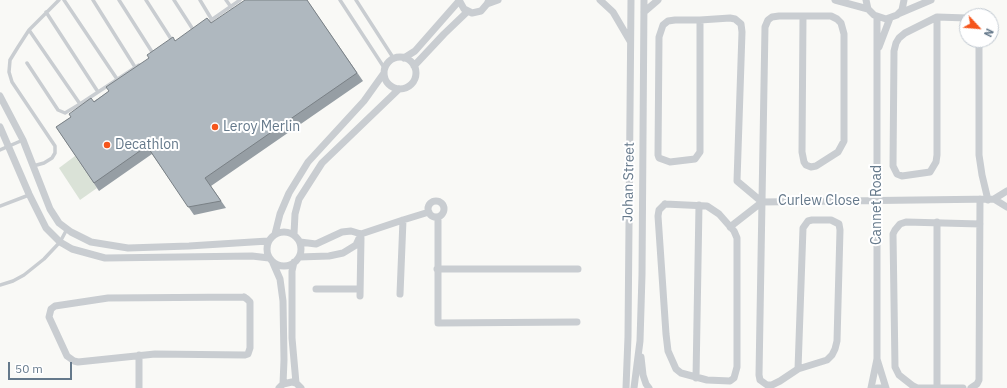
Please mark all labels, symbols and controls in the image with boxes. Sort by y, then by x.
north arrow [959,8,999,48]
text: N [981,26,997,39]
place label: Leroy Merlin [223,119,300,135]
marker: Leroy Merlin [210,122,220,132]
place label: Decathlon [115,137,179,153]
marker: Decathlon [102,140,112,150]
street label: Johan Street [620,142,638,222]
street label: Cannet Road [869,165,885,245]
street label: Curlew Close [778,193,860,209]
scale bar [10,354,74,380]
text: 50 m [15,361,43,376]

